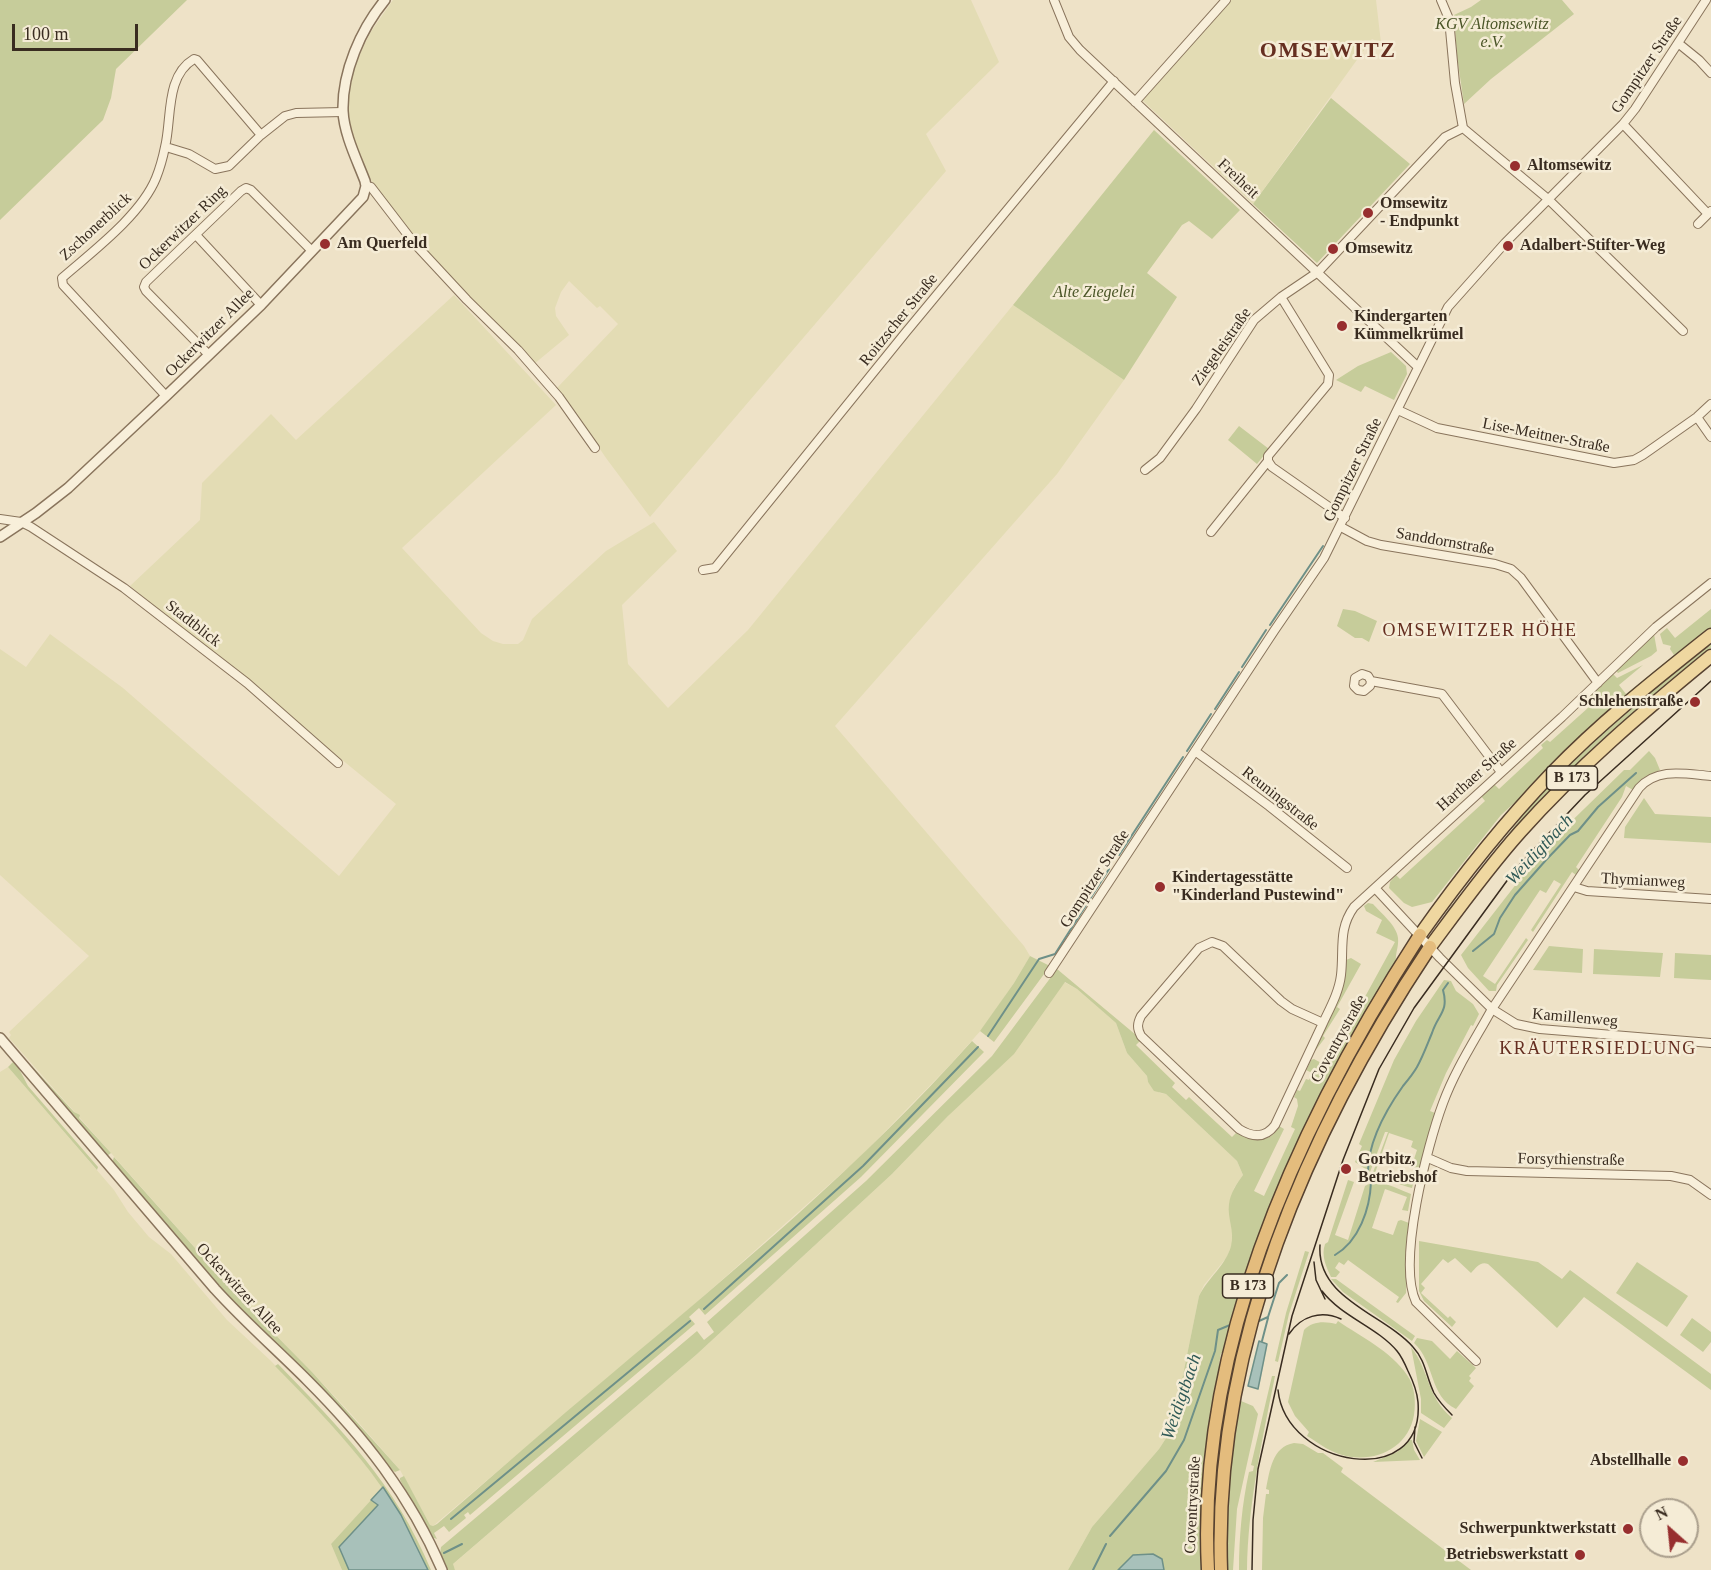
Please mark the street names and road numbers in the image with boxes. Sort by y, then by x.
street label: Gompitzer Straße [1607,13,1687,117]
street label: Freiheit [1213,155,1263,203]
street label: Ockerwitzer Ring [135,181,231,275]
street label: Zschonerblick [56,189,136,265]
street label: Roitzscher Straße [856,270,942,370]
street label: Ockerwitzer Allee [162,285,258,381]
street label: Ziegeleistraße [1188,304,1256,390]
street label: Lise-Meitner-Straße [1481,414,1611,458]
street label: Gompitzer Straße [1320,415,1386,525]
street label: Sanddornstraße [1394,524,1496,560]
street label: Stadtblick [162,596,224,652]
street label: Harthaer Straße [1433,734,1521,816]
street label: Reuningstraße [1238,763,1322,835]
road number: B 173 [1546,766,1598,790]
street label: Gompitzer Straße [1056,826,1134,932]
street label: Thymianweg [1600,869,1686,893]
street label: Coventrystraße [1307,992,1371,1086]
street label: Kamillenweg [1531,1005,1619,1031]
street label: Forsythienstraße [1518,1149,1624,1171]
street label: Ockerwitzer Allee [192,1239,286,1339]
road number: B 173 [1222,1274,1274,1298]
street label: Coventrystraße [1181,1456,1205,1554]

